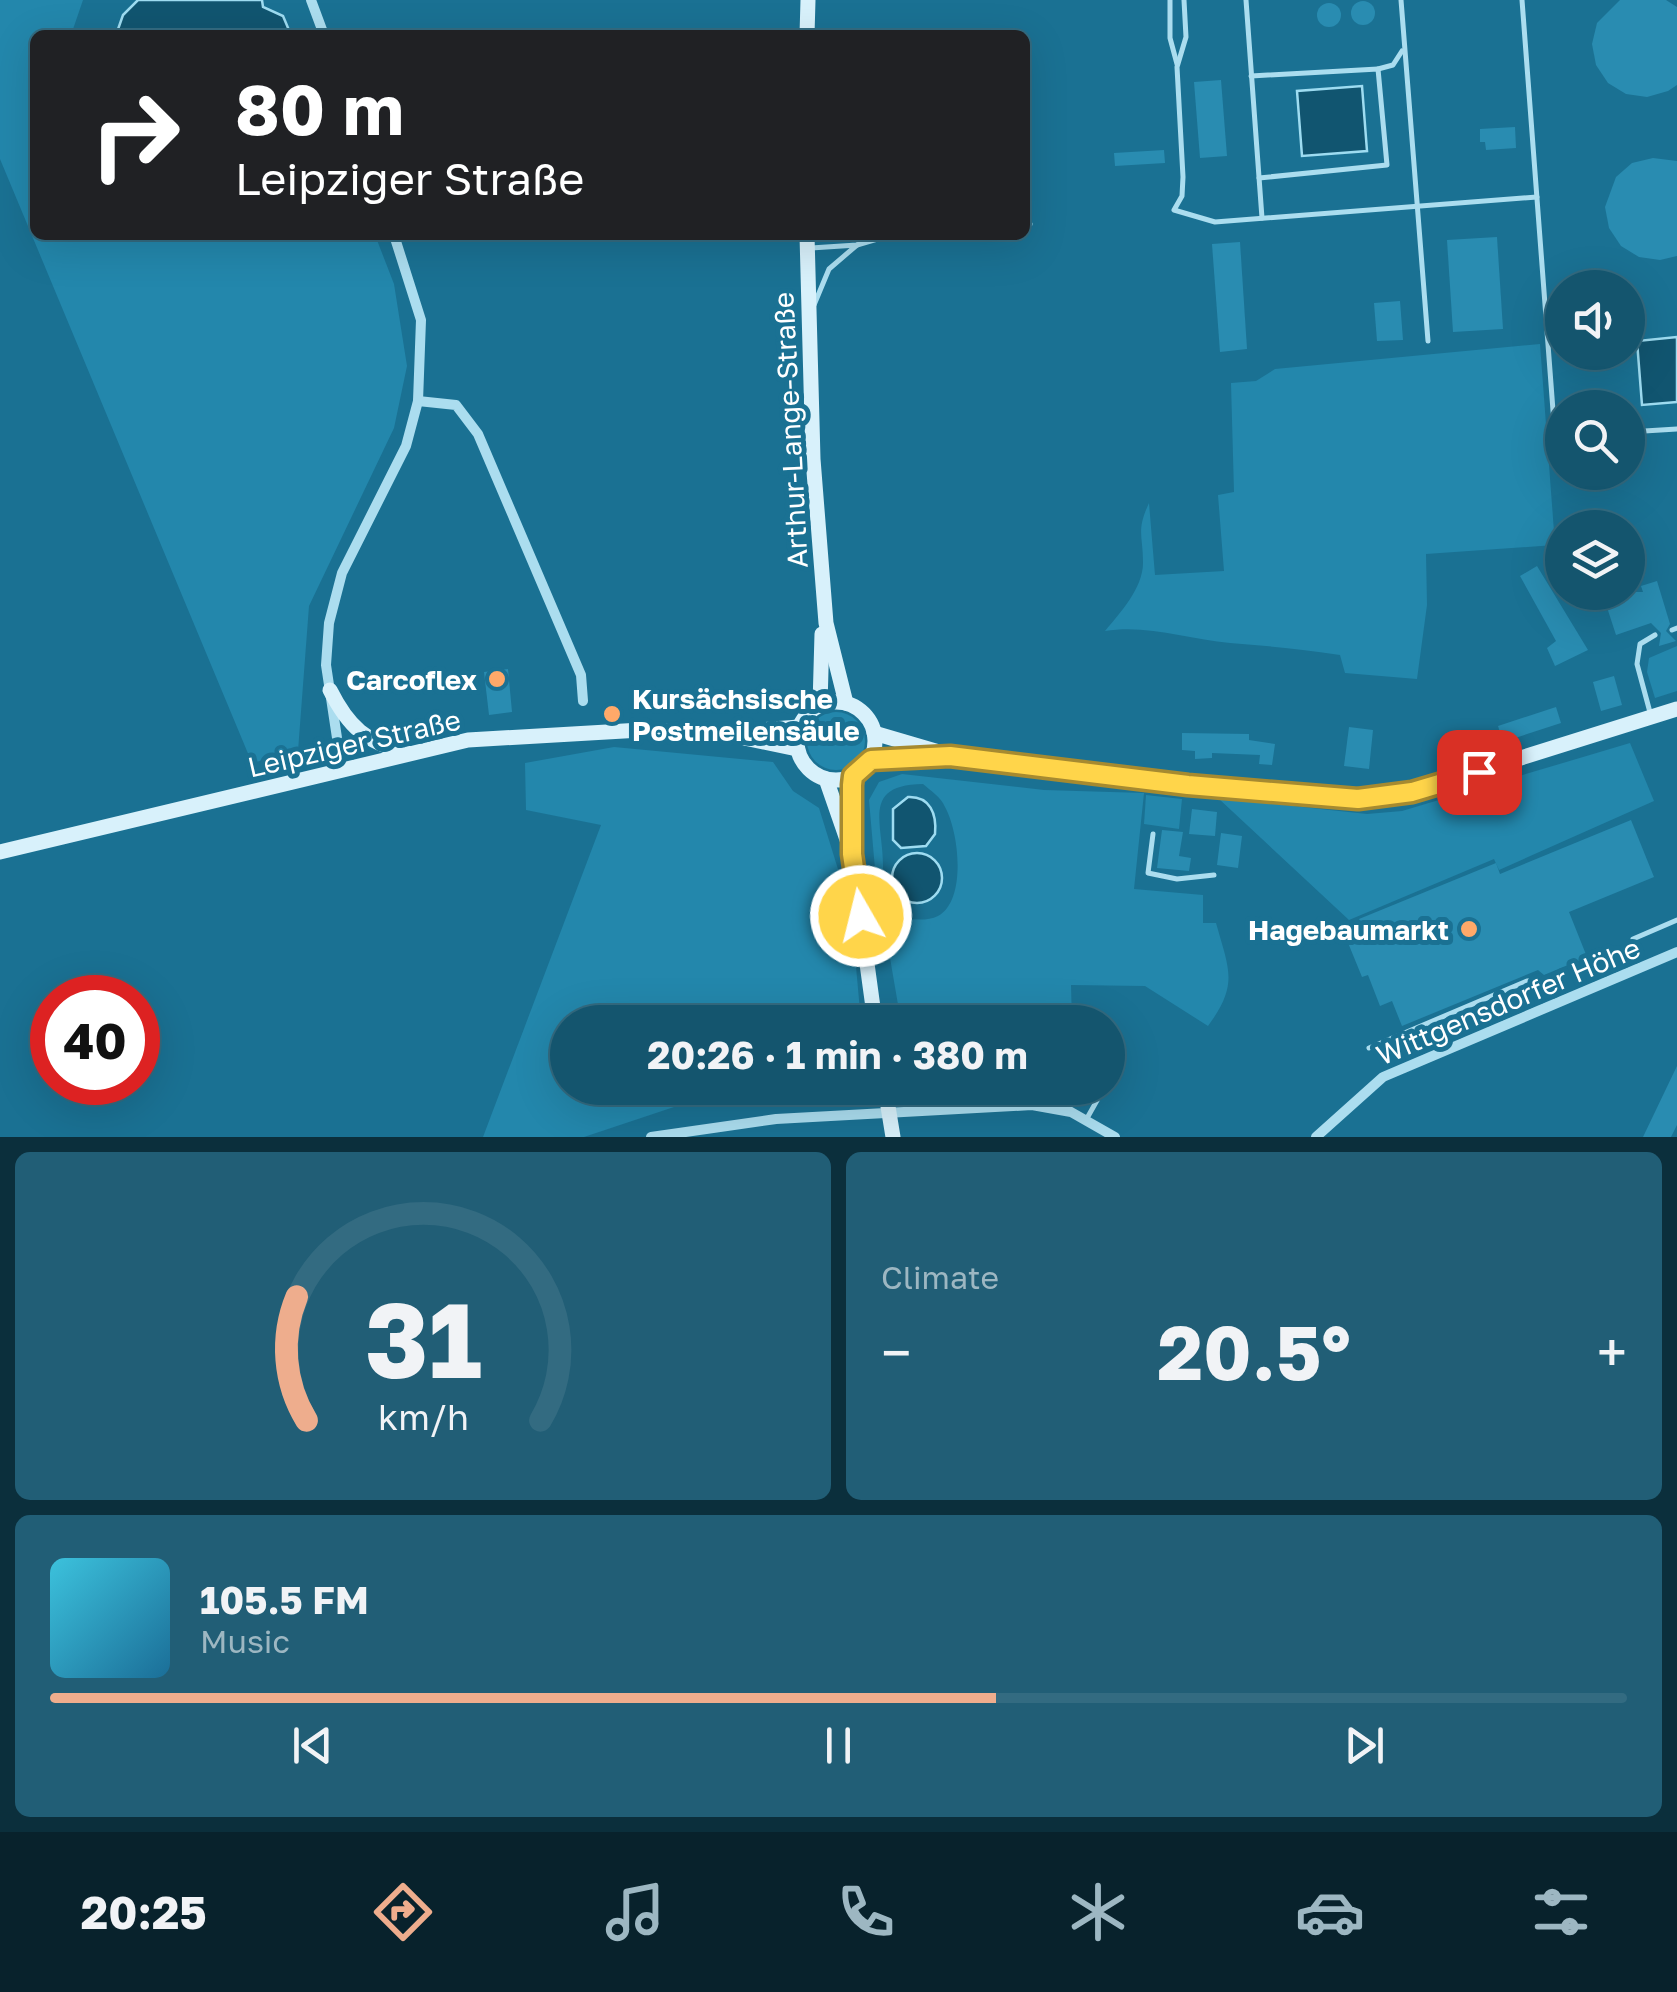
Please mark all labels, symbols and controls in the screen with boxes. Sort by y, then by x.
text: 80 m [235,66,404,150]
icon: right [70,70,200,200]
text: Leipziger Straße [235,151,584,205]
map controls [1545,270,1645,610]
button: sound [1545,270,1645,370]
street label: Arthur-Lange-Straße [766,291,814,569]
button: search [1545,390,1645,490]
button: layers [1545,510,1645,610]
place label: Carcoflex [346,663,477,696]
marker: Carcoflex [486,668,508,690]
place label: Kursächsische Postmeilensäule [632,682,860,747]
street label: Leipziger Straße [244,702,464,784]
marker: Kursächsische Postmeilensäule [601,703,623,725]
pin [1437,730,1522,815]
icon: arrive [1452,745,1507,800]
position arrow [809,864,913,968]
place label: Hagebaumarkt [1248,913,1449,946]
marker: Hagebaumarkt [1458,918,1480,940]
street label: Wittgensdorfer Höhe [1371,930,1645,1072]
speed limit sign: 40 [30,975,160,1105]
text: 20:26 · 1 min · 380 m [647,1032,1028,1077]
text: Climate [881,1258,999,1296]
text: 31 [364,1276,482,1401]
text: 20.5° [1157,1306,1351,1397]
text: − [881,1319,911,1385]
text: + [1597,1319,1627,1385]
text: km/h [378,1395,468,1438]
text: 105.5 FM [200,1577,369,1622]
text: Music [200,1622,290,1660]
icon: previous [285,1718,340,1773]
icon: pause [811,1718,866,1773]
icon: next [1337,1718,1392,1773]
icon: directions [368,1877,438,1947]
icon: music [600,1877,670,1947]
icon: phone [831,1877,901,1947]
icon: climate [1063,1877,1133,1947]
icon: car [1295,1877,1365,1947]
icon: filters [1526,1877,1596,1947]
text: 20:25 [81,1885,207,1939]

